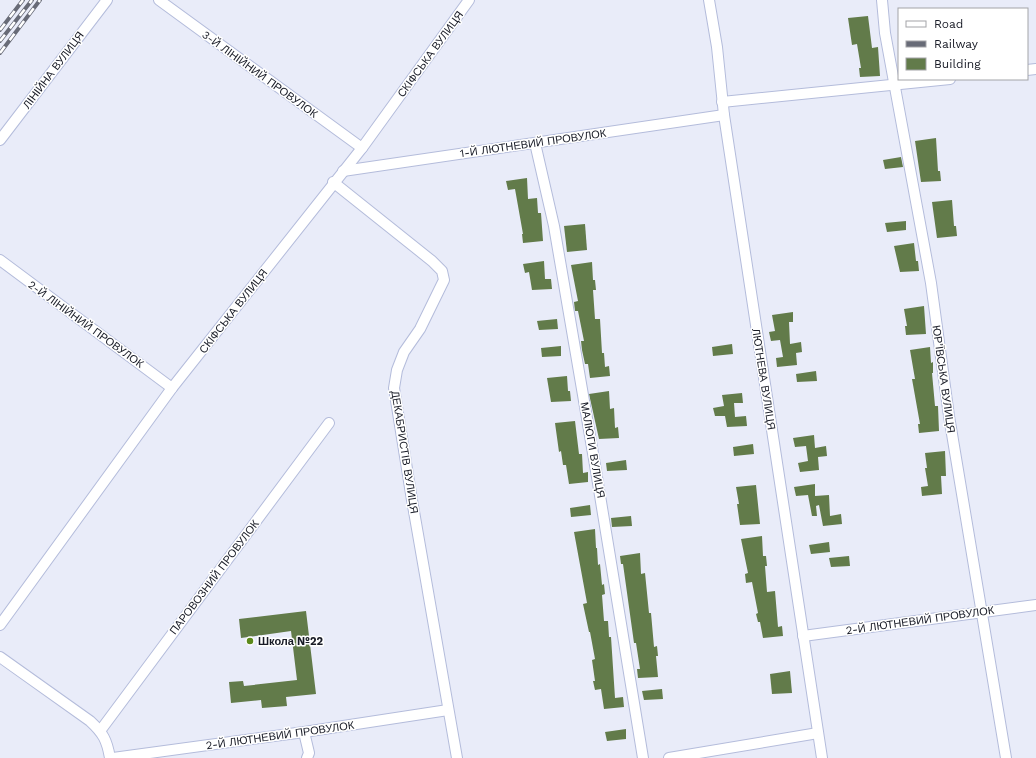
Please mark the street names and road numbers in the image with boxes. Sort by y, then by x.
street label: СКІФСЬКА ВУЛИЦЯ [395,9,466,100]
street label: 3-Й ЛІНІЙНИЙ ПРОВУЛОК [199,28,321,121]
street label: ЛІНІЙНА ВУЛИЦЯ [20,29,87,111]
street label: 1-Й ЛЮТНЕВИЙ ПРОВУЛОК [459,127,608,160]
street label: СКІФСЬКА ВУЛИЦЯ [196,267,270,356]
street label: 2-Й ЛІНІЙНИЙ ПРОВУЛОК [25,278,146,371]
street label: ЮР’ЇВСЬКА ВУЛИЦЯ [930,324,958,434]
street label: ЛЮТНЕВА ВУЛИЦЯ [749,327,778,431]
street label: ДЕКАБРИСТІВ ВУЛИЦЯ [388,390,421,514]
street label: МАЛЮГИ ВУЛИЦЯ [578,401,607,499]
street label: ПАРОВОЗНИЙ ПРОВУЛОК [167,517,262,637]
street label: 2-Й ЛЮТНЕВИЙ ПРОВУЛОК [845,604,996,637]
street label: 2-Й ЛЮТНЕВИЙ ПРОВУЛОК [205,719,356,752]

